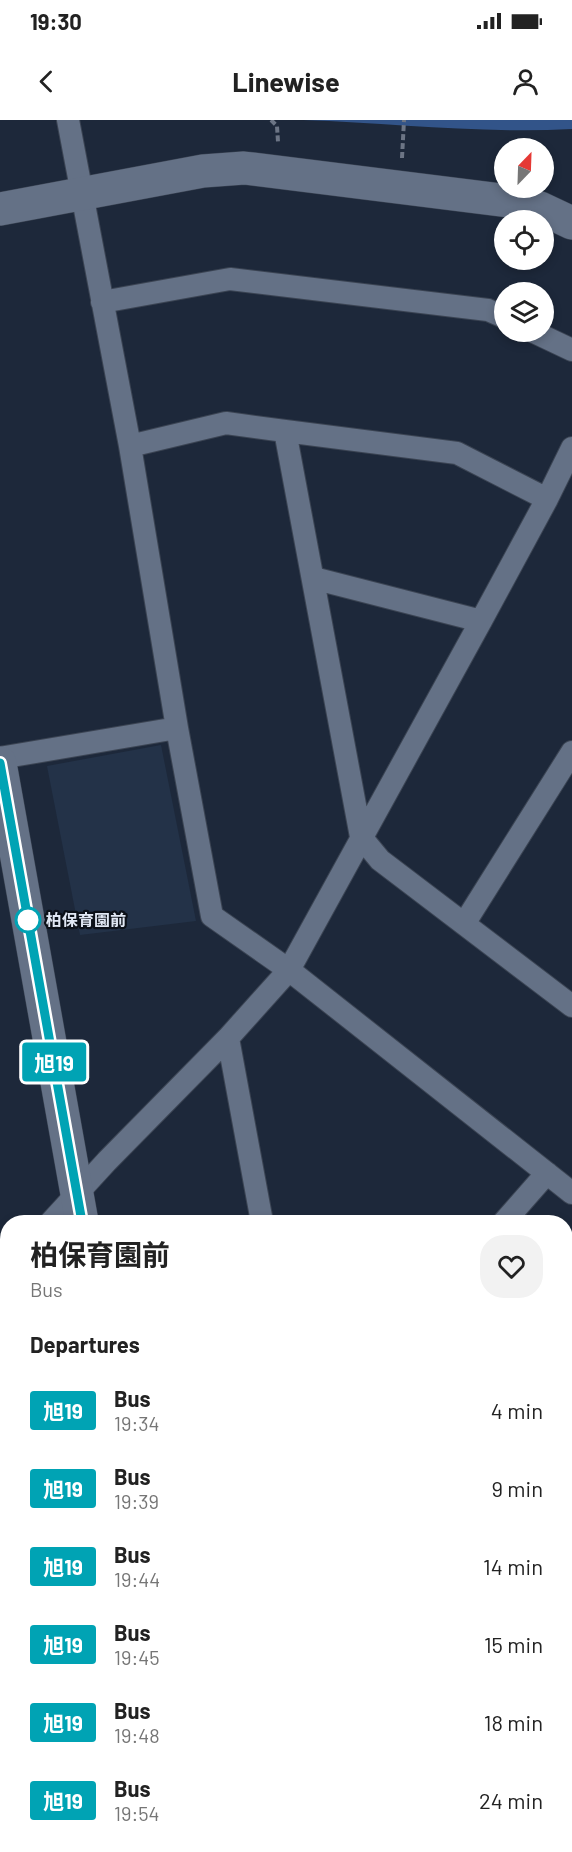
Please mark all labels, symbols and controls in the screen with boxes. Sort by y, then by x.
text: 19:30 [30,8,82,34]
icon: back [30,65,63,98]
text: Linewise [232,65,340,97]
icon: person [509,65,542,98]
north arrow [494,138,554,198]
map controls [494,138,554,342]
button: locate [494,210,554,270]
button: layers [494,282,554,342]
marker: 柏保育園前 [15,907,41,933]
place label: 柏保育園前 [46,910,126,929]
line badge: 旭19 [20,1042,88,1082]
text: 旭19 [34,1050,74,1075]
button: heart [480,1235,543,1298]
text: 柏保育園前 [30,1237,170,1271]
text: Bus [30,1277,63,1301]
text: Departures [30,1331,140,1357]
text: Bus [114,1385,151,1411]
text: 4 min [491,1397,543,1423]
text: 旭19 [43,1398,83,1423]
text: 19:34 [114,1411,160,1435]
text: Bus [114,1463,151,1489]
text: 9 min [491,1475,543,1501]
text: 旭19 [43,1476,83,1501]
text: 19:39 [114,1489,159,1513]
text: Bus [114,1541,151,1567]
text: 14 min [483,1553,543,1579]
text: 旭19 [43,1554,83,1579]
text: 19:44 [114,1567,160,1591]
text: Bus [114,1619,151,1645]
text: 15 min [484,1631,543,1657]
text: 旭19 [43,1632,83,1657]
text: 19:45 [114,1645,160,1669]
text: Bus [114,1697,151,1723]
text: 18 min [484,1709,543,1735]
text: 旭19 [43,1710,83,1735]
text: 19:48 [114,1723,160,1747]
text: Bus [114,1775,151,1801]
text: 24 min [479,1787,543,1813]
text: 旭19 [43,1788,83,1813]
text: 19:54 [114,1801,160,1825]

